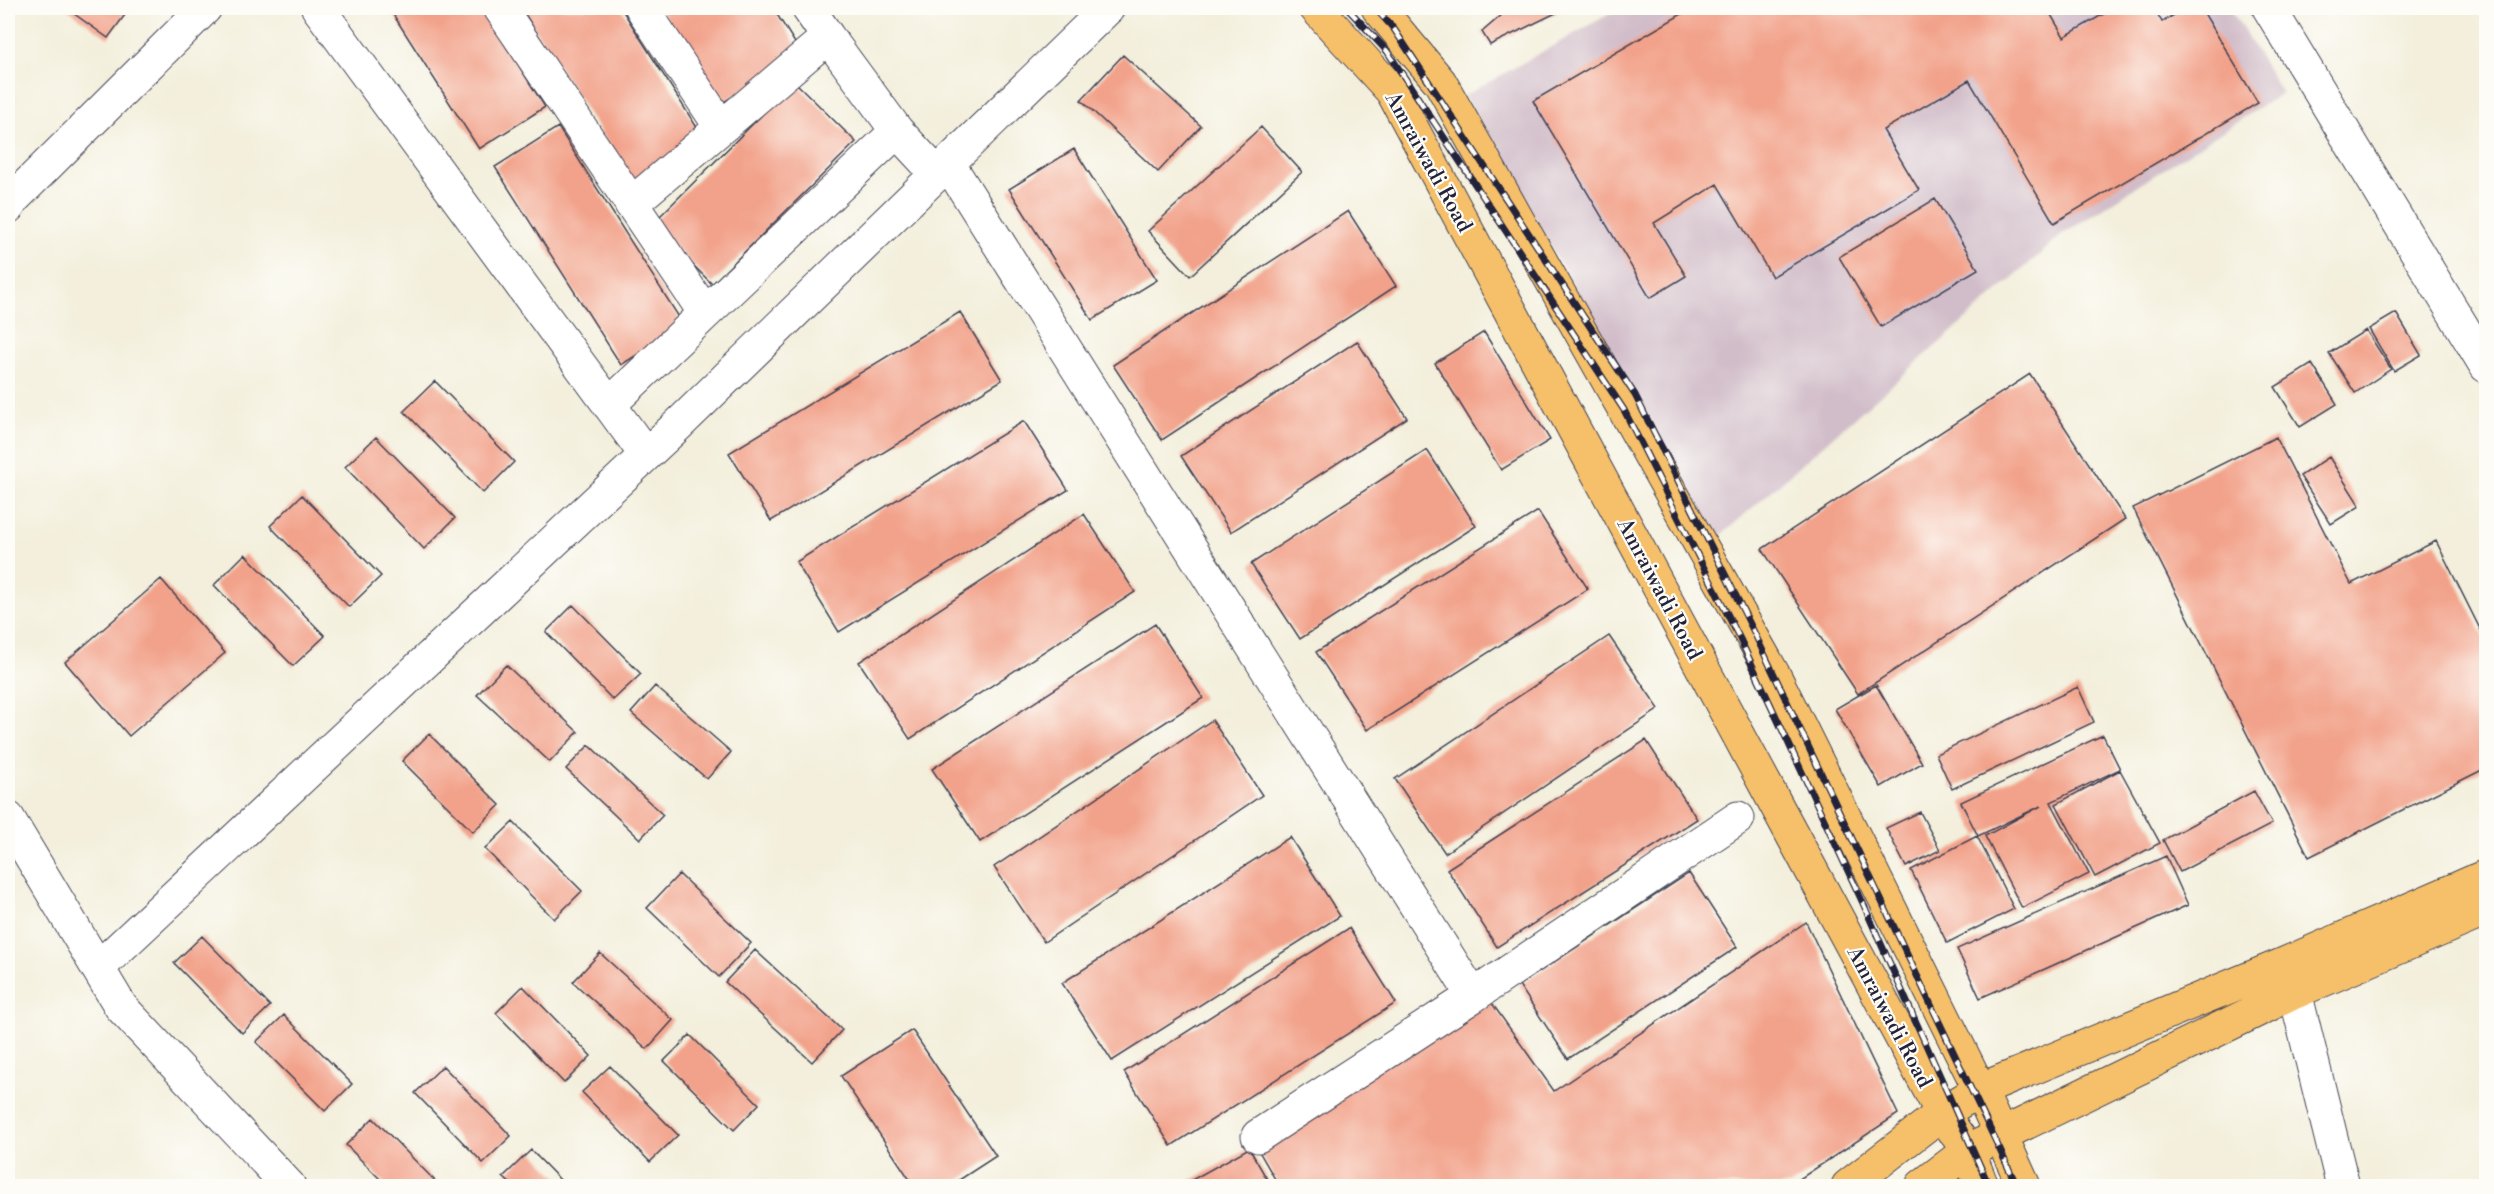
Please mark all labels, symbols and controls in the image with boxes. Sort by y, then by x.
street label: Amraiwadi Road [1378,87,1477,237]
street label: Amraiwadi Road [1610,513,1707,665]
street label: Amraiwadi Road [1840,941,1937,1093]

